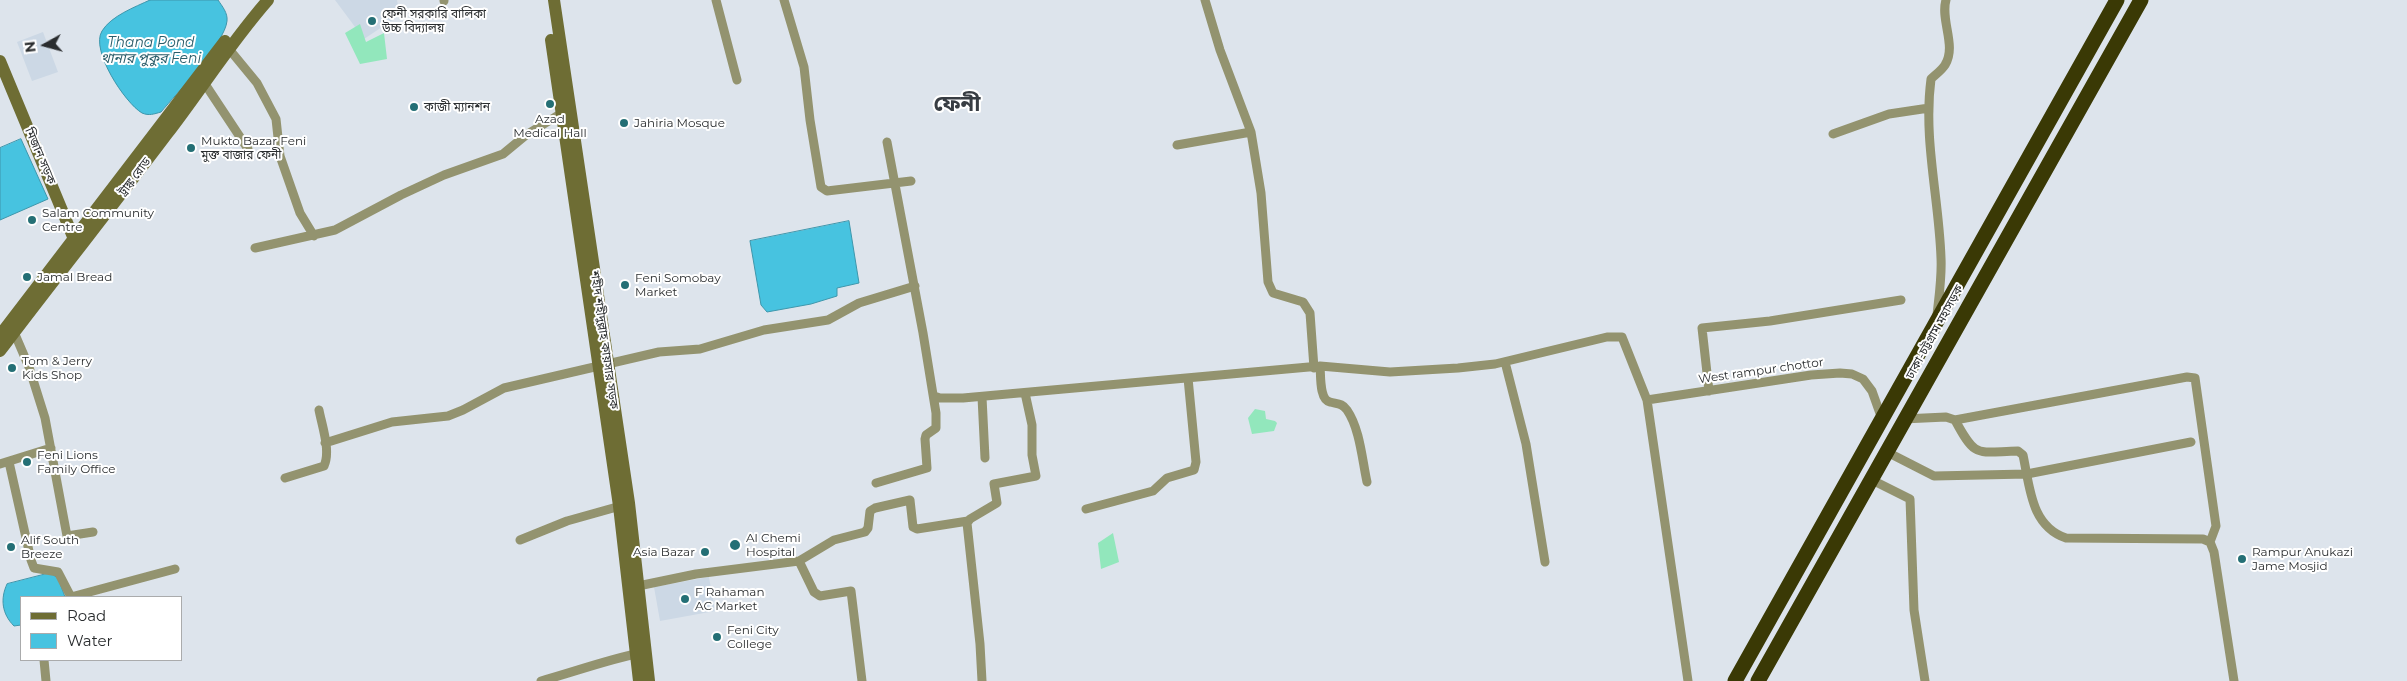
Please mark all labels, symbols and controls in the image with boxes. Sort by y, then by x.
place label: ফেনী সরকারি বালিকা উচ্চ বিদ্যালয় [382,7,486,35]
marker: ফেনী সরকারি বালিকা উচ্চ বিদ্যালয় [366,15,378,27]
north arrow [20,20,70,70]
water label: Thana Pond থানার পুকুর Feni [101,35,201,68]
text: N [20,40,40,54]
district label: ফেনী [934,92,980,118]
marker: Azad Medical Hall [544,98,556,110]
place label: কাজী ম্যানশন [424,100,490,114]
marker: কাজী ম্যানশন [408,101,420,113]
place label: Azad Medical Hall [513,112,587,140]
place label: Jahiria Mosque [634,116,725,130]
marker: Jahiria Mosque [618,117,630,129]
street label: মিজান সড়ক [22,126,58,186]
place label: Mukto Bazar Feni মুক্ত বাজার ফেনী [201,134,306,162]
marker: Mukto Bazar Feni মুক্ত বাজার ফেনী [185,142,197,154]
street label: ট্রাঙ্ক রোড [116,155,154,199]
place label: Salam Community Centre [42,206,154,234]
marker: Salam Community Centre [26,214,38,226]
place label: Jamal Bread [37,270,112,284]
street label: শহীদ শহীদুল্লাহ কায়সার সড়ক [587,270,621,410]
marker: Jamal Bread [21,271,33,283]
place label: Feni Somobay Market [635,271,721,299]
marker: Feni Somobay Market [619,279,631,291]
street label: ঢাকা-চট্টগ্রাম মহাসড়ক [1903,283,1967,381]
place label: Tom & Jerry Kids Shop [22,354,92,382]
street label: West rampur chottor [1698,355,1824,387]
marker: Tom & Jerry Kids Shop [6,362,18,374]
place label: Feni Lions Family Office [37,448,116,476]
marker: Feni Lions Family Office [21,456,33,468]
place label: Al Chemi Hospital [746,531,801,559]
place label: Alif South Breeze [21,533,79,561]
marker: Al Chemi Hospital [728,538,742,552]
marker: Alif South Breeze [5,541,17,553]
place label: Asia Bazar [633,545,695,559]
place label: Rampur Anukazi Jame Mosjid [2252,545,2353,573]
marker: Asia Bazar [699,546,711,558]
marker: Rampur Anukazi Jame Mosjid [2236,553,2248,565]
place label: F Rahaman AC Market [695,585,765,613]
marker: F Rahaman AC Market [679,593,691,605]
legend [20,596,182,661]
text: Road [67,606,106,625]
place label: Feni City College [727,623,779,651]
text: Water [67,631,113,650]
marker: Feni City College [711,631,723,643]

